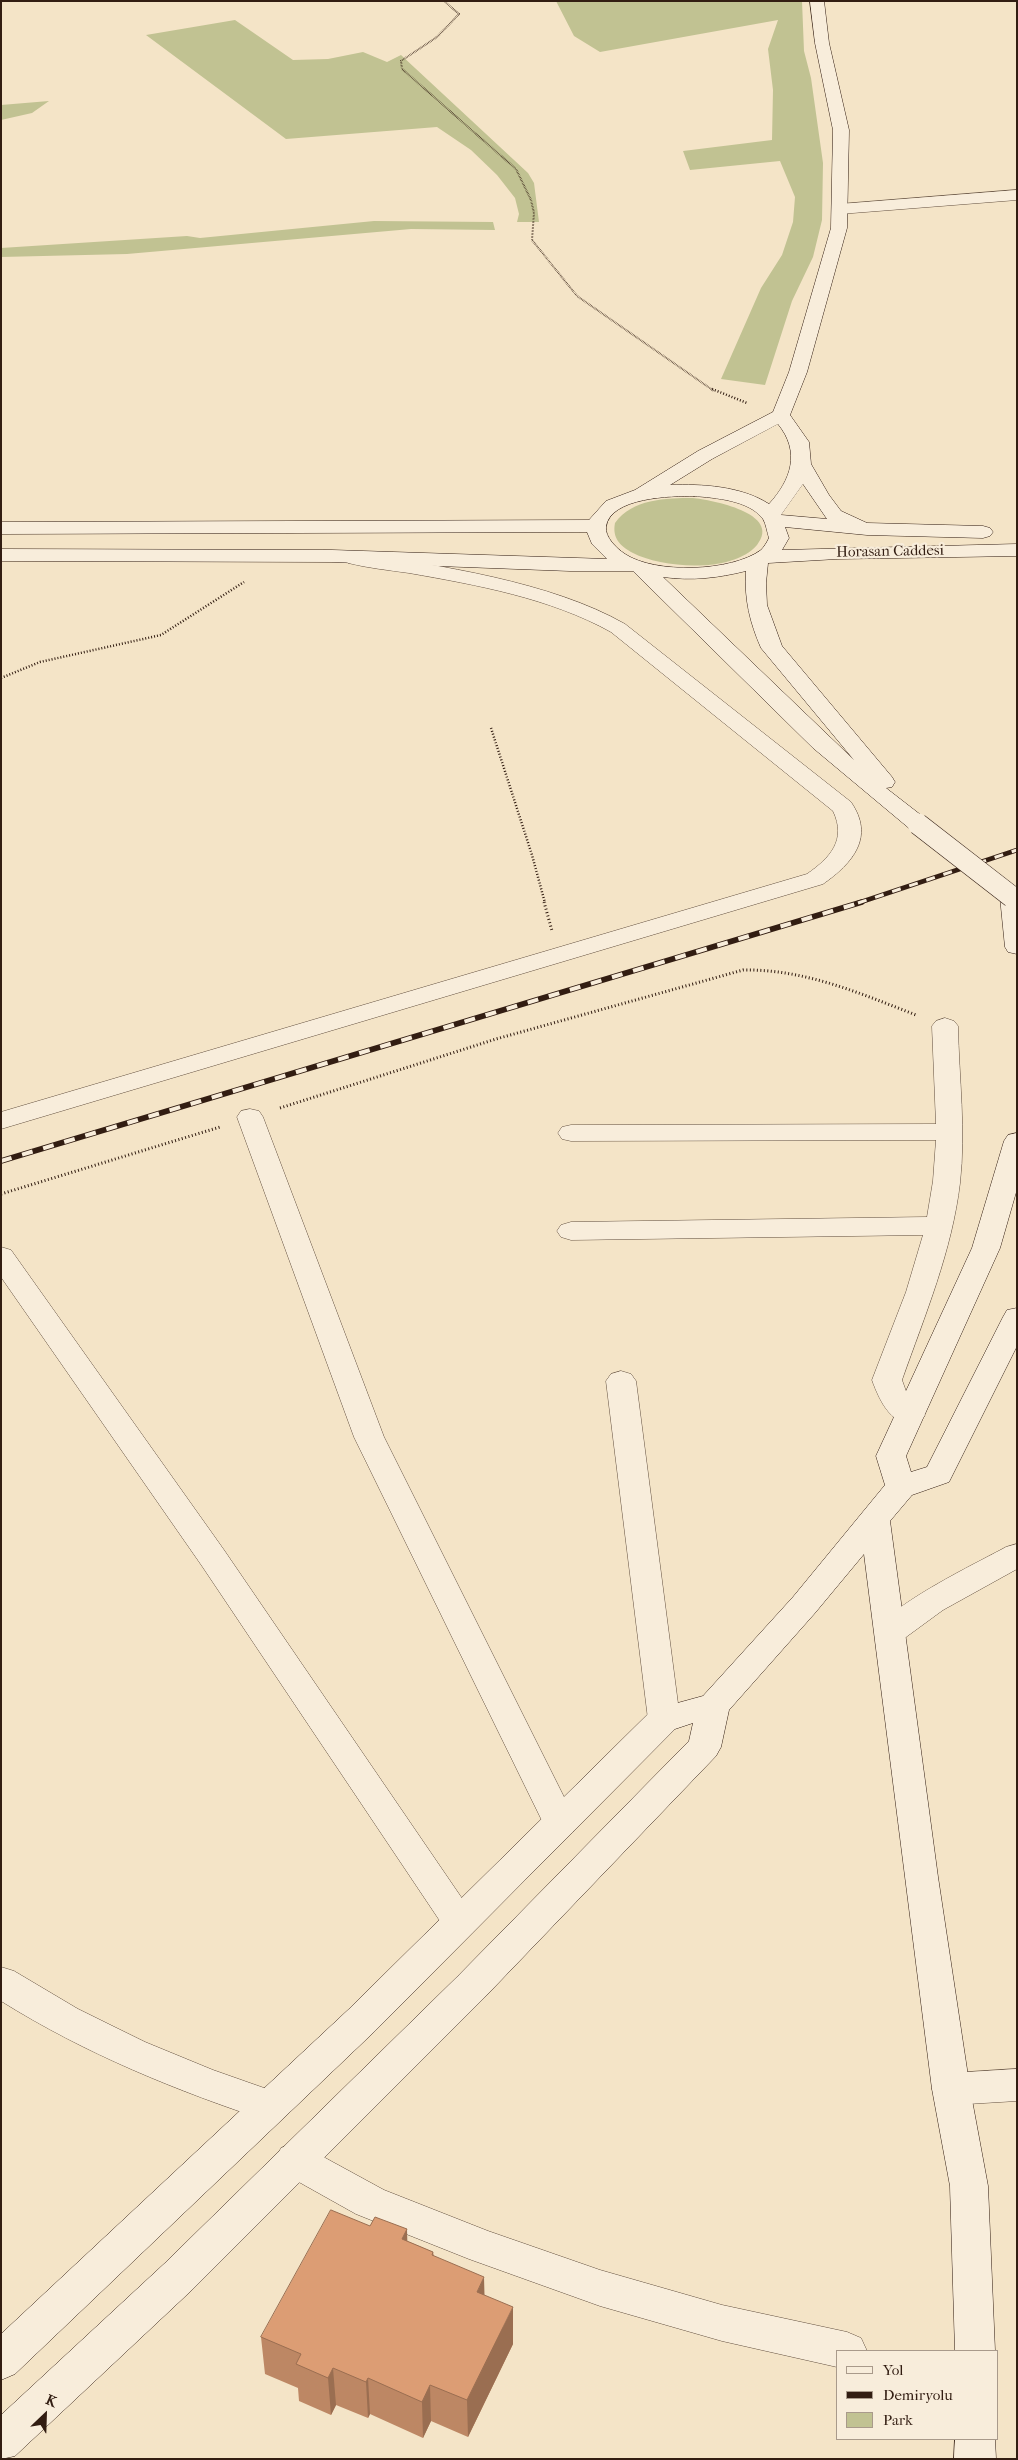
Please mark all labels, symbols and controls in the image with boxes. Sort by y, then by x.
street label: Horasan Caddesi [836,542,944,562]
legend [836,2350,998,2440]
text: Yol [883,2361,903,2379]
text: Demiryolu [883,2386,953,2404]
north arrow [20,2390,70,2440]
text: K [43,2391,59,2411]
text: Park [883,2411,913,2429]

